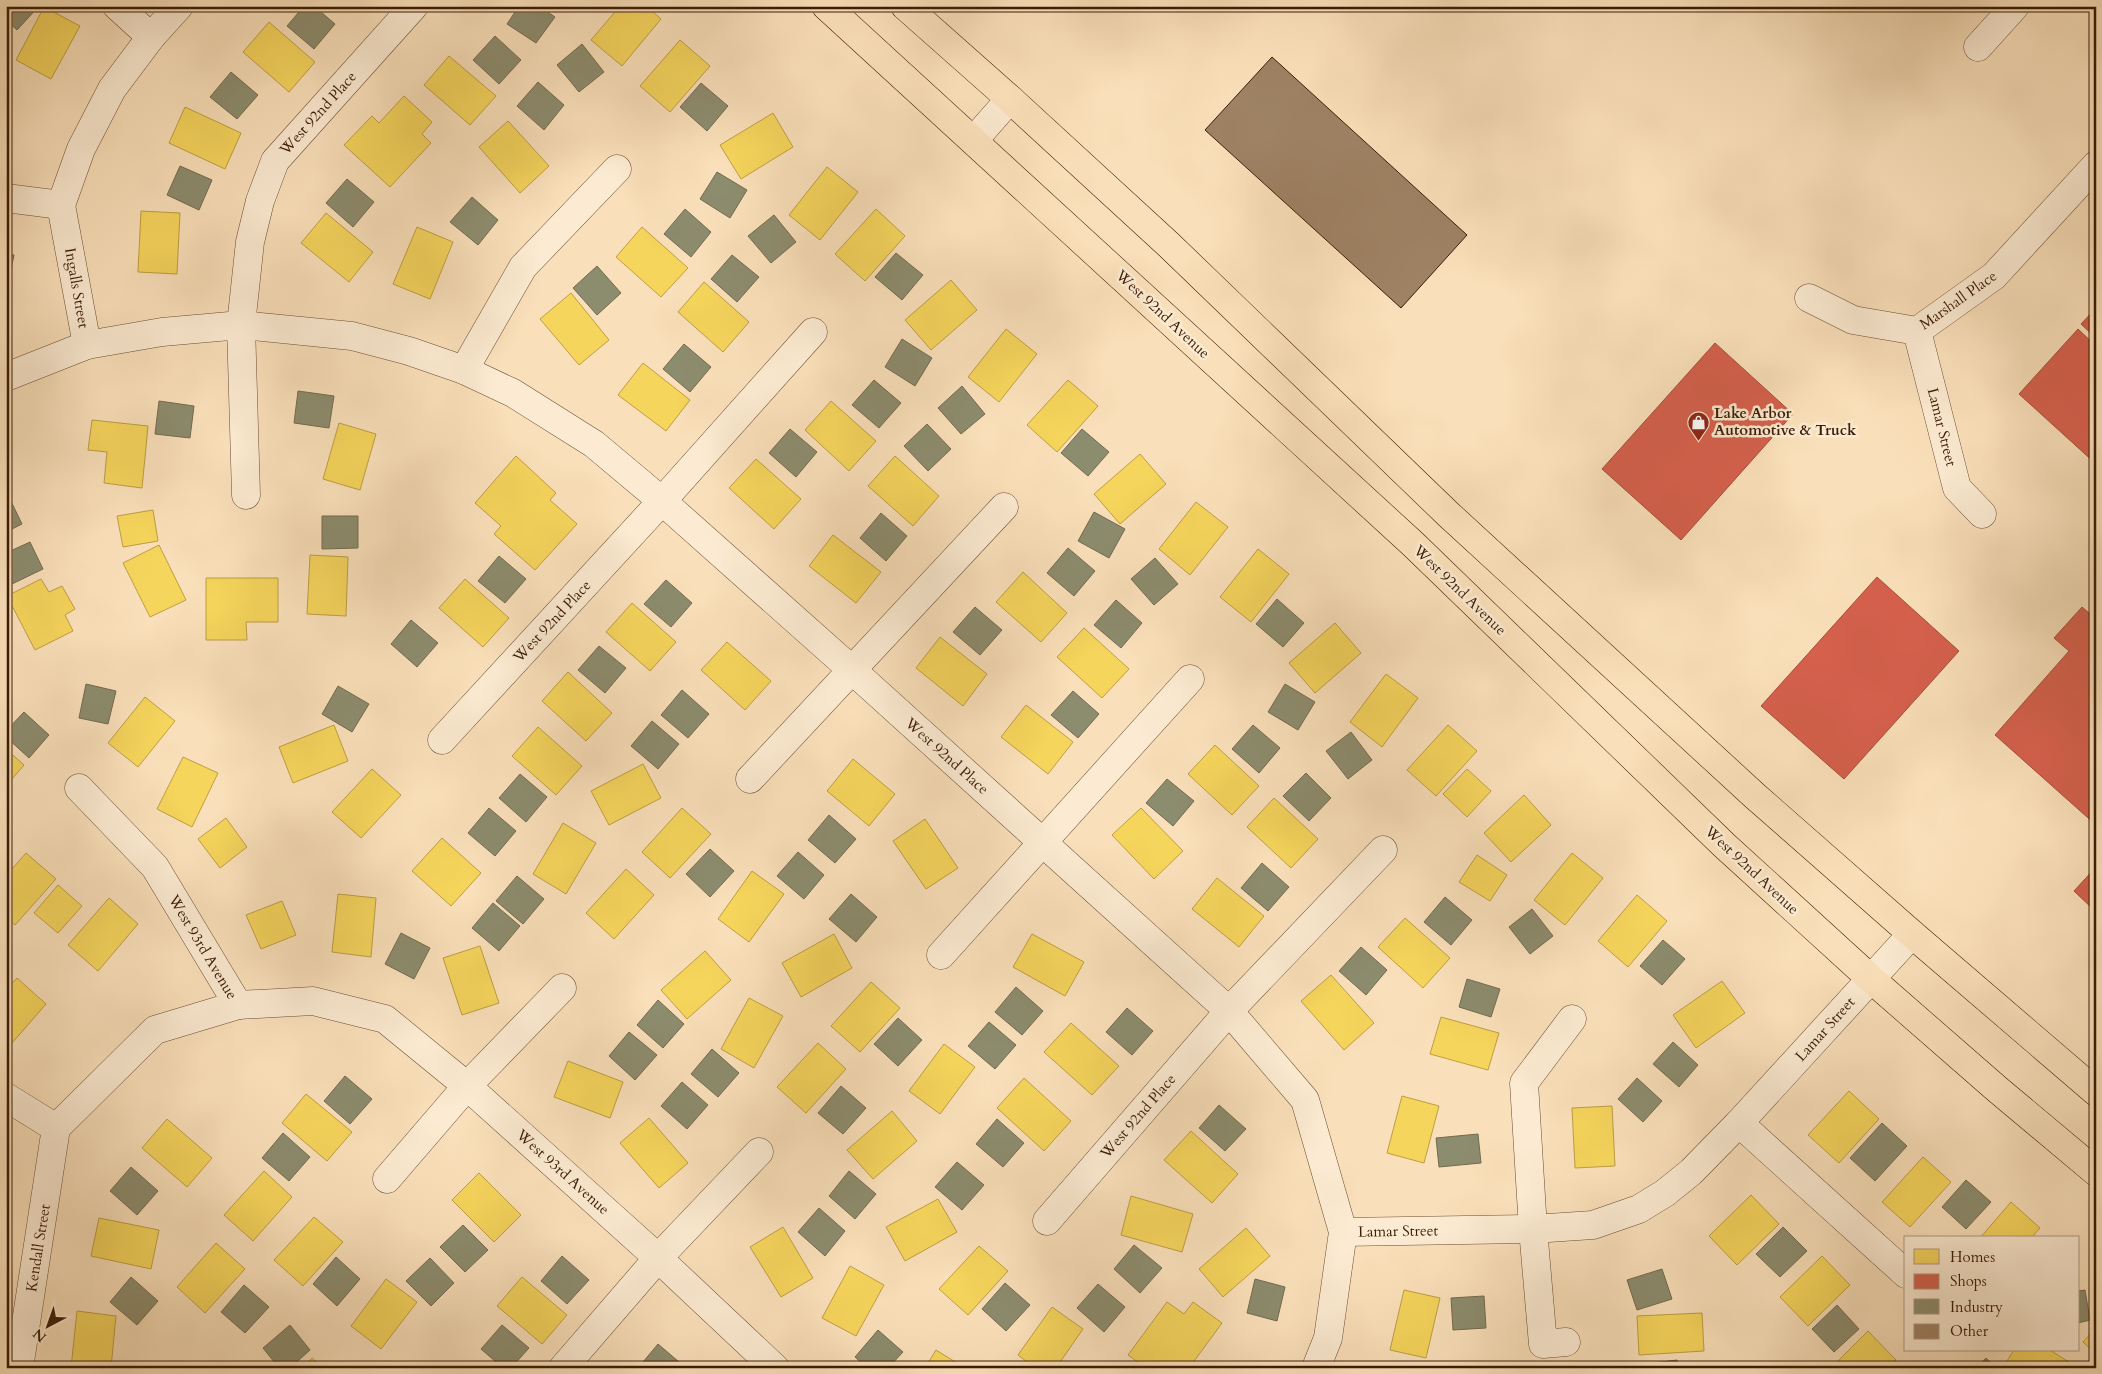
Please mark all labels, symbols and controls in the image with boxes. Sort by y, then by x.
street label: West 92nd Place [274,67,361,160]
street label: Ingalls Street [60,246,94,330]
street label: West 92nd Avenue [1111,264,1214,363]
street label: Marshall Place [1915,266,2001,334]
street label: Lamar Street [1923,386,1961,469]
place label: Lake Arbor Automotive & Truck [1714,403,1857,440]
shop icon: Lake Arbor Automotive & Truck [1686,410,1710,441]
street label: West 92nd Avenue [1409,540,1511,640]
street label: West 92nd Place [508,575,596,667]
street label: West 92nd Place [900,712,993,799]
street label: West 92nd Avenue [1700,820,1803,919]
street label: West 93rd Avenue [163,890,242,1003]
street label: Lamar Street [1791,992,1859,1066]
street label: West 92nd Place [1095,1069,1180,1163]
street label: West 93rd Avenue [511,1124,614,1219]
street label: Kendall Street [21,1202,55,1293]
street label: Lamar Street [1358,1220,1439,1242]
legend [1904,1236,2080,1352]
text: Homes [1950,1247,1995,1267]
text: Shops [1950,1271,1987,1291]
text: Industry [1950,1297,2003,1317]
north arrow [22,1302,72,1352]
text: Other [1950,1321,1989,1341]
text: N [29,1324,51,1347]

